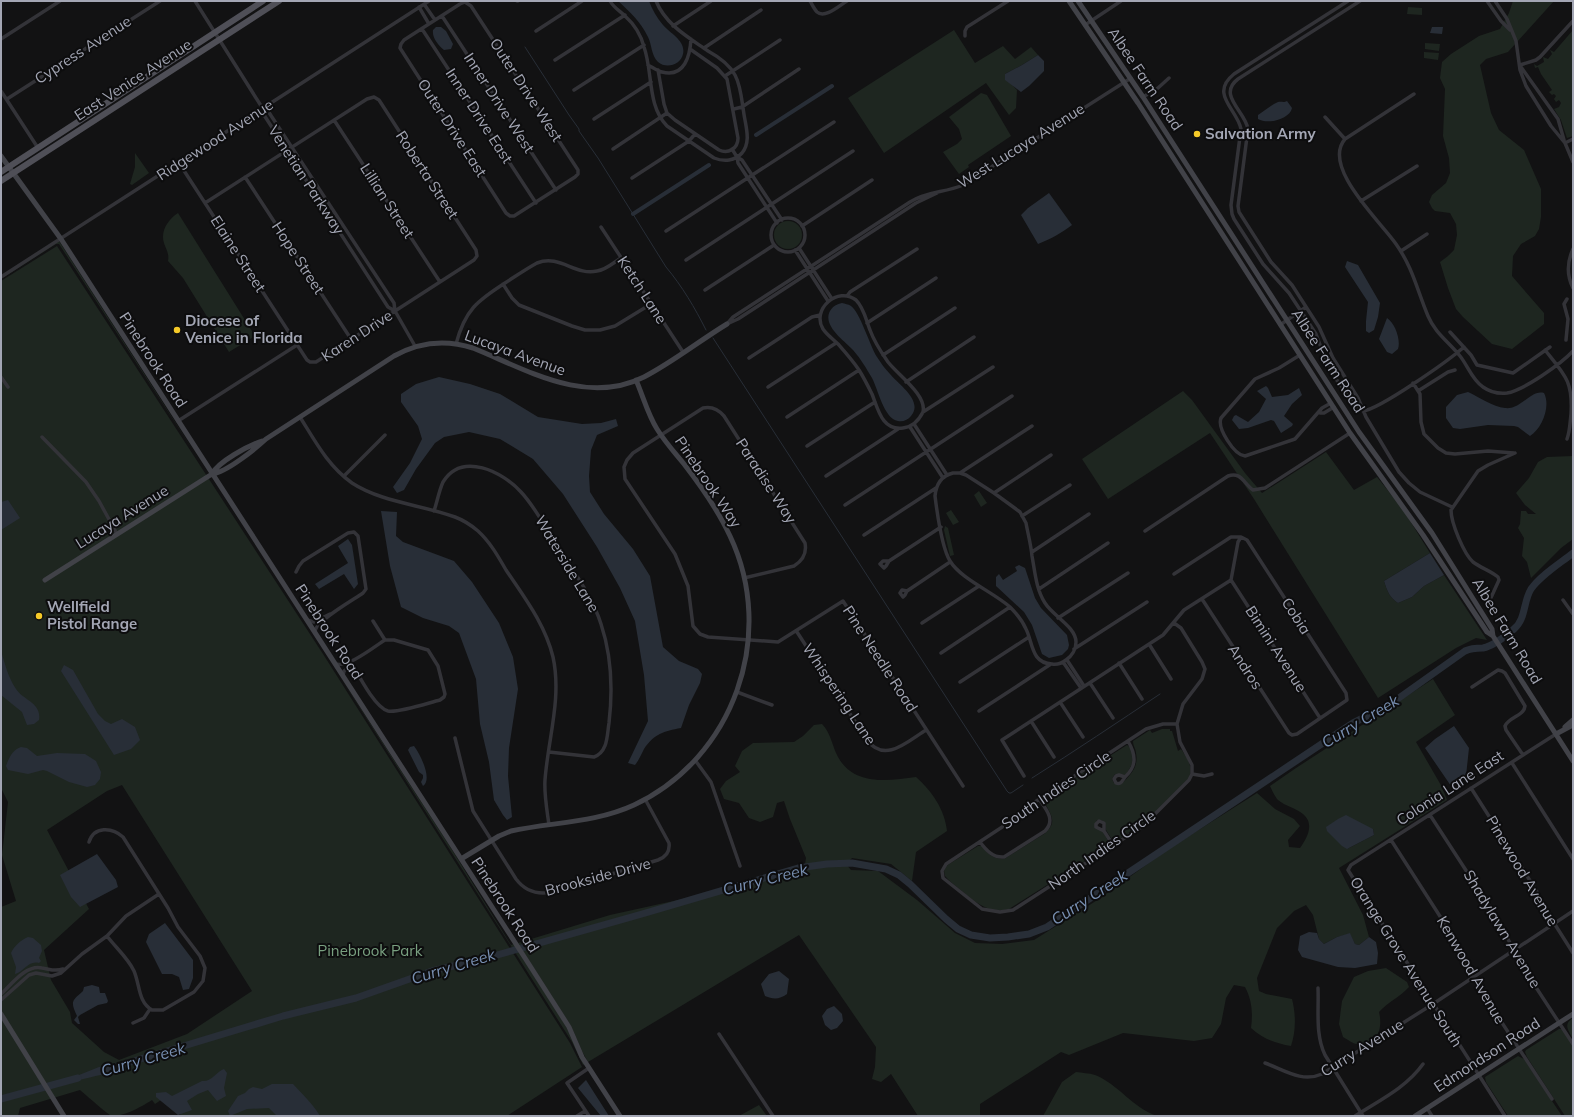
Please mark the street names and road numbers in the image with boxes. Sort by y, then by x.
street label: Cypress Avenue [31,11,135,88]
street label: Albee Farm Road [1104,24,1187,134]
street label: Outer Drive West [486,34,567,145]
street label: East Venice Avenue [71,35,195,125]
street label: Inner Drive West [460,49,539,156]
street label: Inner Drive East [442,65,517,167]
street label: Outer Drive East [414,75,491,180]
street label: Ridgewood Avenue [153,95,277,184]
street label: West Lucaya Avenue [954,99,1088,192]
street label: Venetian Parkway [264,122,349,238]
street label: Roberta Street [392,127,463,222]
street label: Lillian Street [356,160,419,242]
street label: Elaine Street [207,212,270,296]
street label: Hope Street [268,218,329,298]
street label: Ketch Lane [614,252,671,327]
street label: Albee Farm Road [1288,305,1369,416]
street label: Karen Drive [318,306,396,366]
street label: Pinebrook Road [115,308,191,411]
street label: Lucaya Avenue [462,325,568,380]
street label: Pinebrook Way [671,432,746,531]
street label: Paradise Way [732,435,801,527]
street label: Lucaya Avenue [72,480,172,553]
street label: Waterside Lane [531,512,604,616]
street label: Albee Farm Road [1468,574,1547,687]
street label: Pinebrook Road [291,580,367,683]
street label: Cobia [1278,594,1315,638]
street label: Pine Needle Road [839,602,922,716]
street label: Bimini Avenue [1241,602,1311,695]
street label: Whispering Lane [798,639,880,748]
street label: Andros [1224,641,1267,693]
street label: South Indies Circle [998,746,1114,833]
street label: Colonia Lane East [1393,746,1507,829]
street label: North Indies Circle [1044,805,1159,894]
street label: Pinewood Avenue [1482,812,1563,929]
street label: Pinebrook Road [467,853,543,956]
street label: Brookside Drive [543,853,653,900]
street label: Shadylawn Avenue [1460,866,1545,991]
street label: Orange Grove Avenue South [1346,873,1467,1050]
street label: Kenwood Avenue [1433,912,1510,1027]
street label: Edmondson Road [1430,1013,1543,1096]
street label: Curry Avenue [1317,1015,1407,1081]

